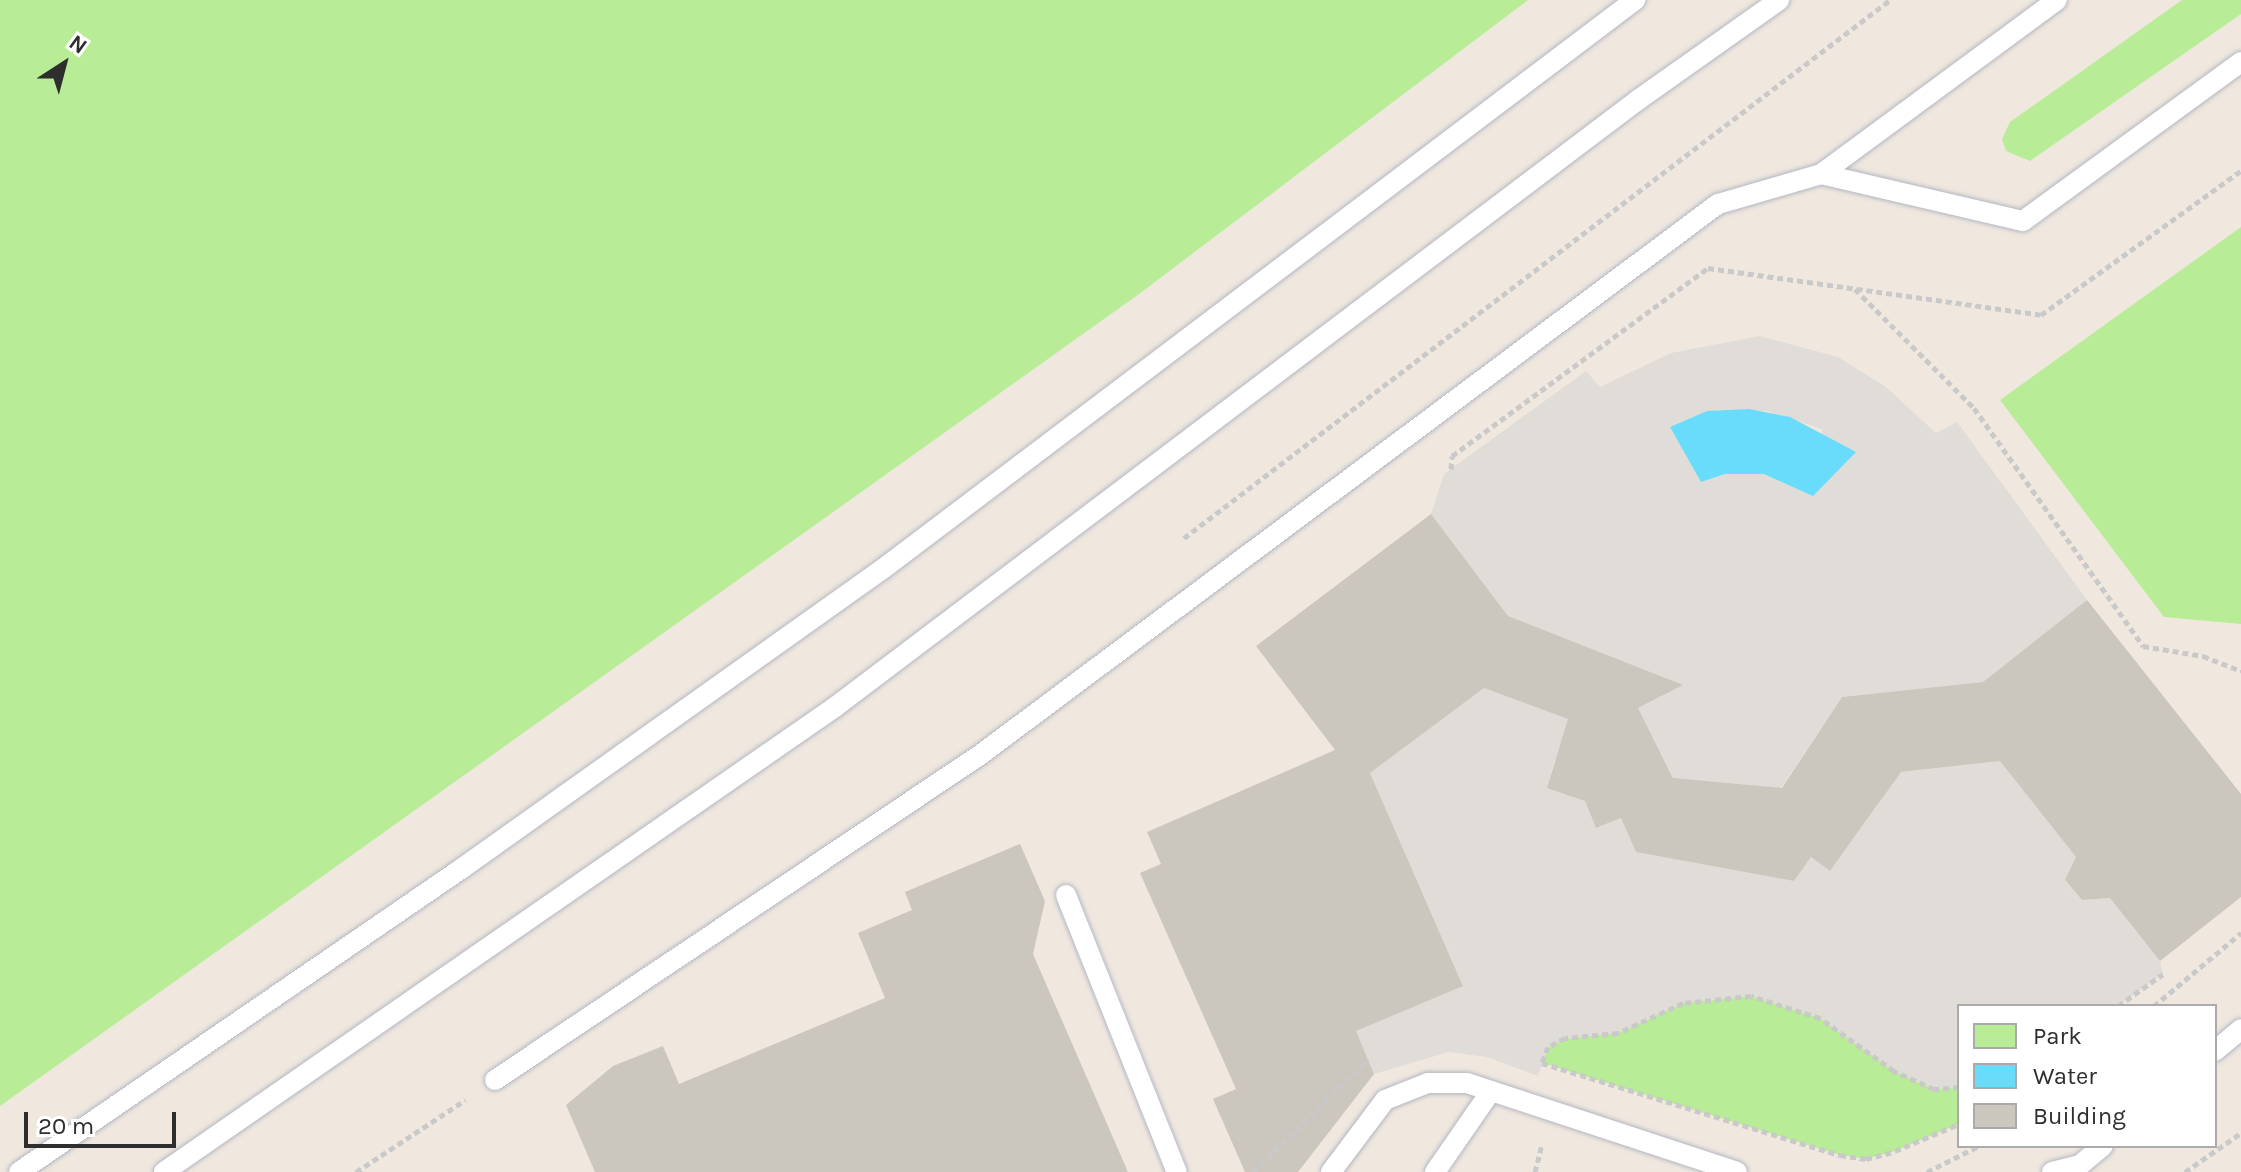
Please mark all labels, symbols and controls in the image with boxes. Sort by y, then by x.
north arrow [24,24,104,104]
text: N [64,29,92,60]
legend [1957,1004,2217,1148]
text: Park [2033,1022,2082,1050]
text: Water [2033,1062,2097,1090]
scale bar [28,1096,180,1146]
text: Building [2033,1102,2126,1130]
text: 20 m [38,1112,94,1140]

